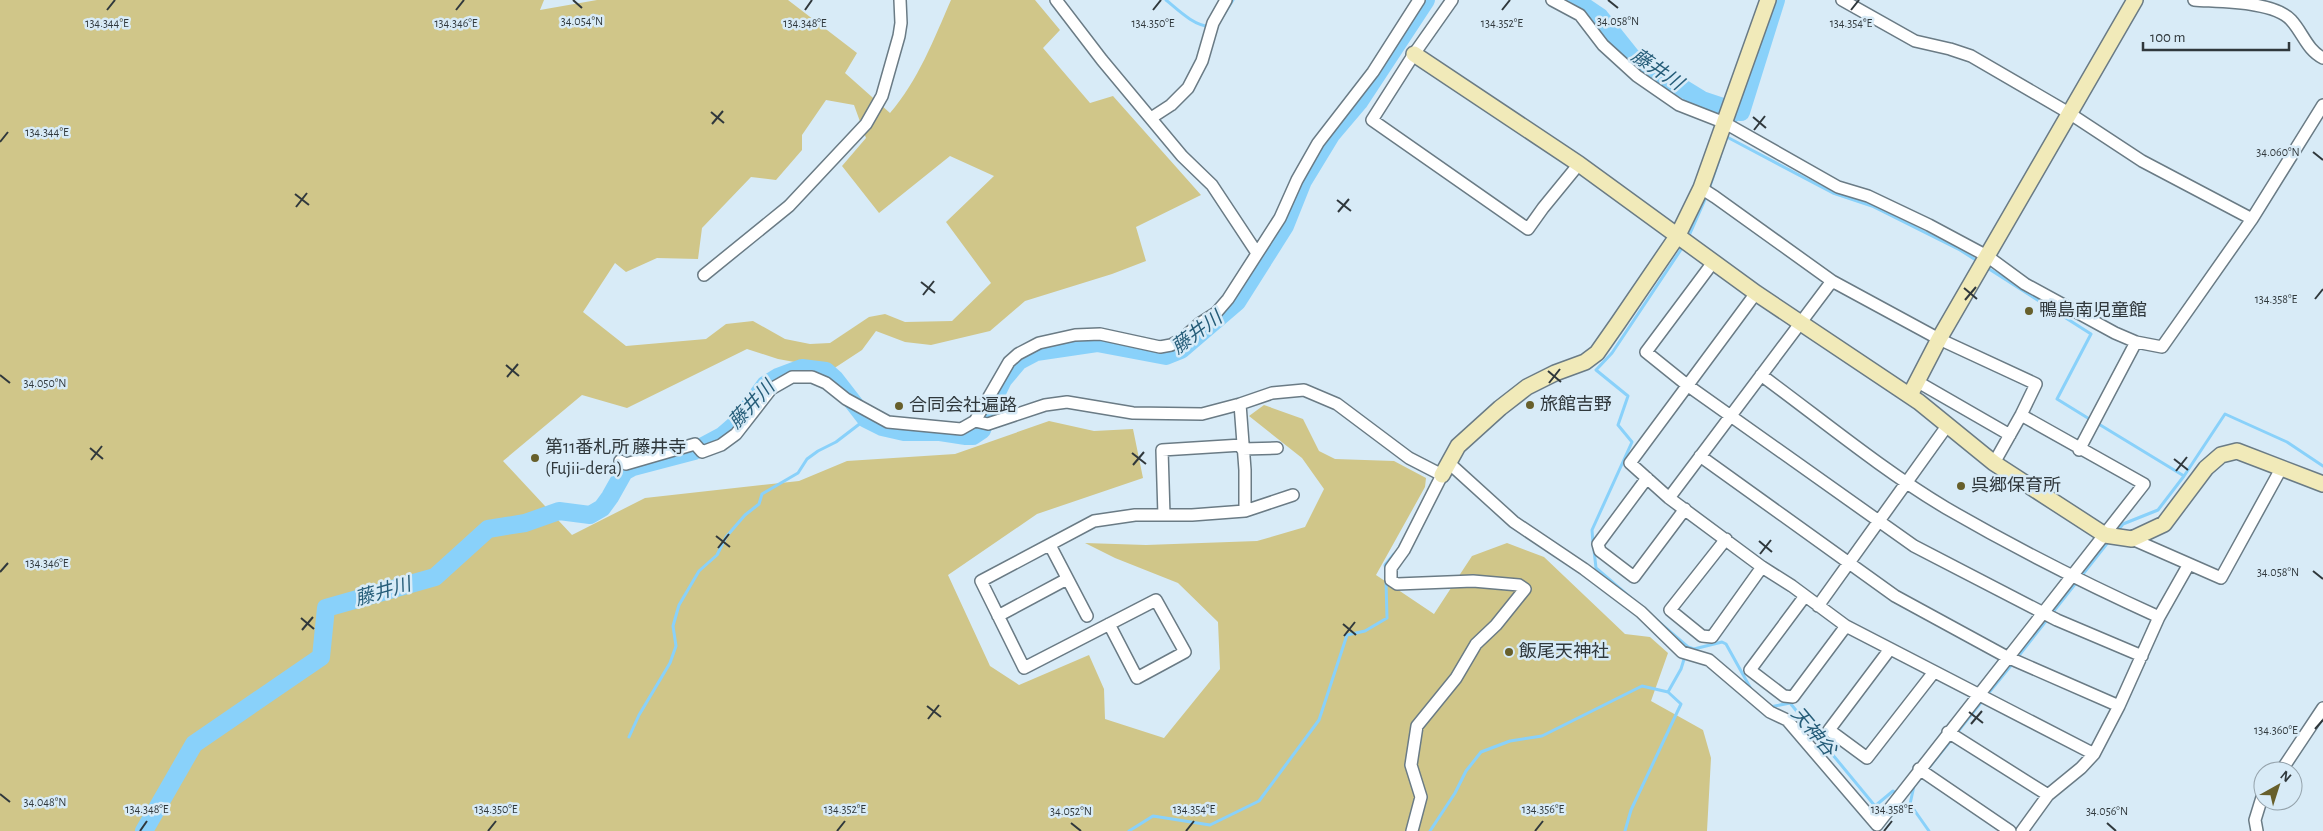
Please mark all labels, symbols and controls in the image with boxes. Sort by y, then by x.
text: 34.054°N [561,15,603,27]
text: 34.058°N [1597,15,1639,27]
text: 134.344°E [85,17,129,29]
text: 134.346°E [434,17,478,29]
text: 134.348°E [783,17,827,29]
text: 134.350°E [1131,17,1175,29]
text: 134.352°E [1481,17,1523,29]
text: 134.354°E [1830,17,1873,29]
scale bar [2143,20,2289,52]
text: 100 m [2150,30,2185,45]
water label: 藤井川 [1628,45,1688,95]
text: 134.344°E [25,126,69,138]
text: 34.060°N [2256,146,2300,158]
text: 134.358°E [2255,293,2297,305]
place label: 鴨島南児童館 [2039,300,2147,320]
marker: 鴨島南児童館 [2023,305,2035,317]
water label: 藤井川 [1168,306,1227,358]
water label: 藤井川 [725,376,780,432]
text: 34.050°N [24,377,66,389]
place label: 旅館吉野 [1540,394,1612,414]
place label: 合同会社遍路 [909,396,1017,415]
marker: 旅館吉野 [1524,399,1536,411]
marker: 合同会社遍路 [893,400,905,412]
place label: 第11番札所 藤井寺 (Fujii-dera) [545,437,686,478]
marker: 第11番札所 藤井寺 (Fujii-dera) [529,452,541,464]
place label: 呉郷保育所 [1971,476,2061,495]
marker: 呉郷保育所 [1955,480,1967,492]
text: 134.346°E [25,557,69,569]
text: 34.058°N [2257,566,2299,578]
water label: 藤井川 [353,574,415,609]
place label: 飯尾天神社 [1519,642,1609,661]
marker: 飯尾天神社 [1503,646,1515,658]
water label: 天神谷 [1787,703,1841,761]
text: 134.360°E [2254,724,2298,736]
north arrow [2253,761,2303,811]
text: N [2277,768,2294,785]
text: 34.048°N [24,796,66,808]
text: 134.348°E [125,803,169,815]
text: 134.350°E [474,803,518,815]
text: 134.352°E [824,803,866,815]
text: 134.354°E [1173,803,1216,815]
text: 134.356°E [1522,803,1564,815]
text: 134.358°E [1871,803,1913,815]
text: 34.052°N [1050,805,1092,817]
text: 34.056°N [2086,805,2128,817]

